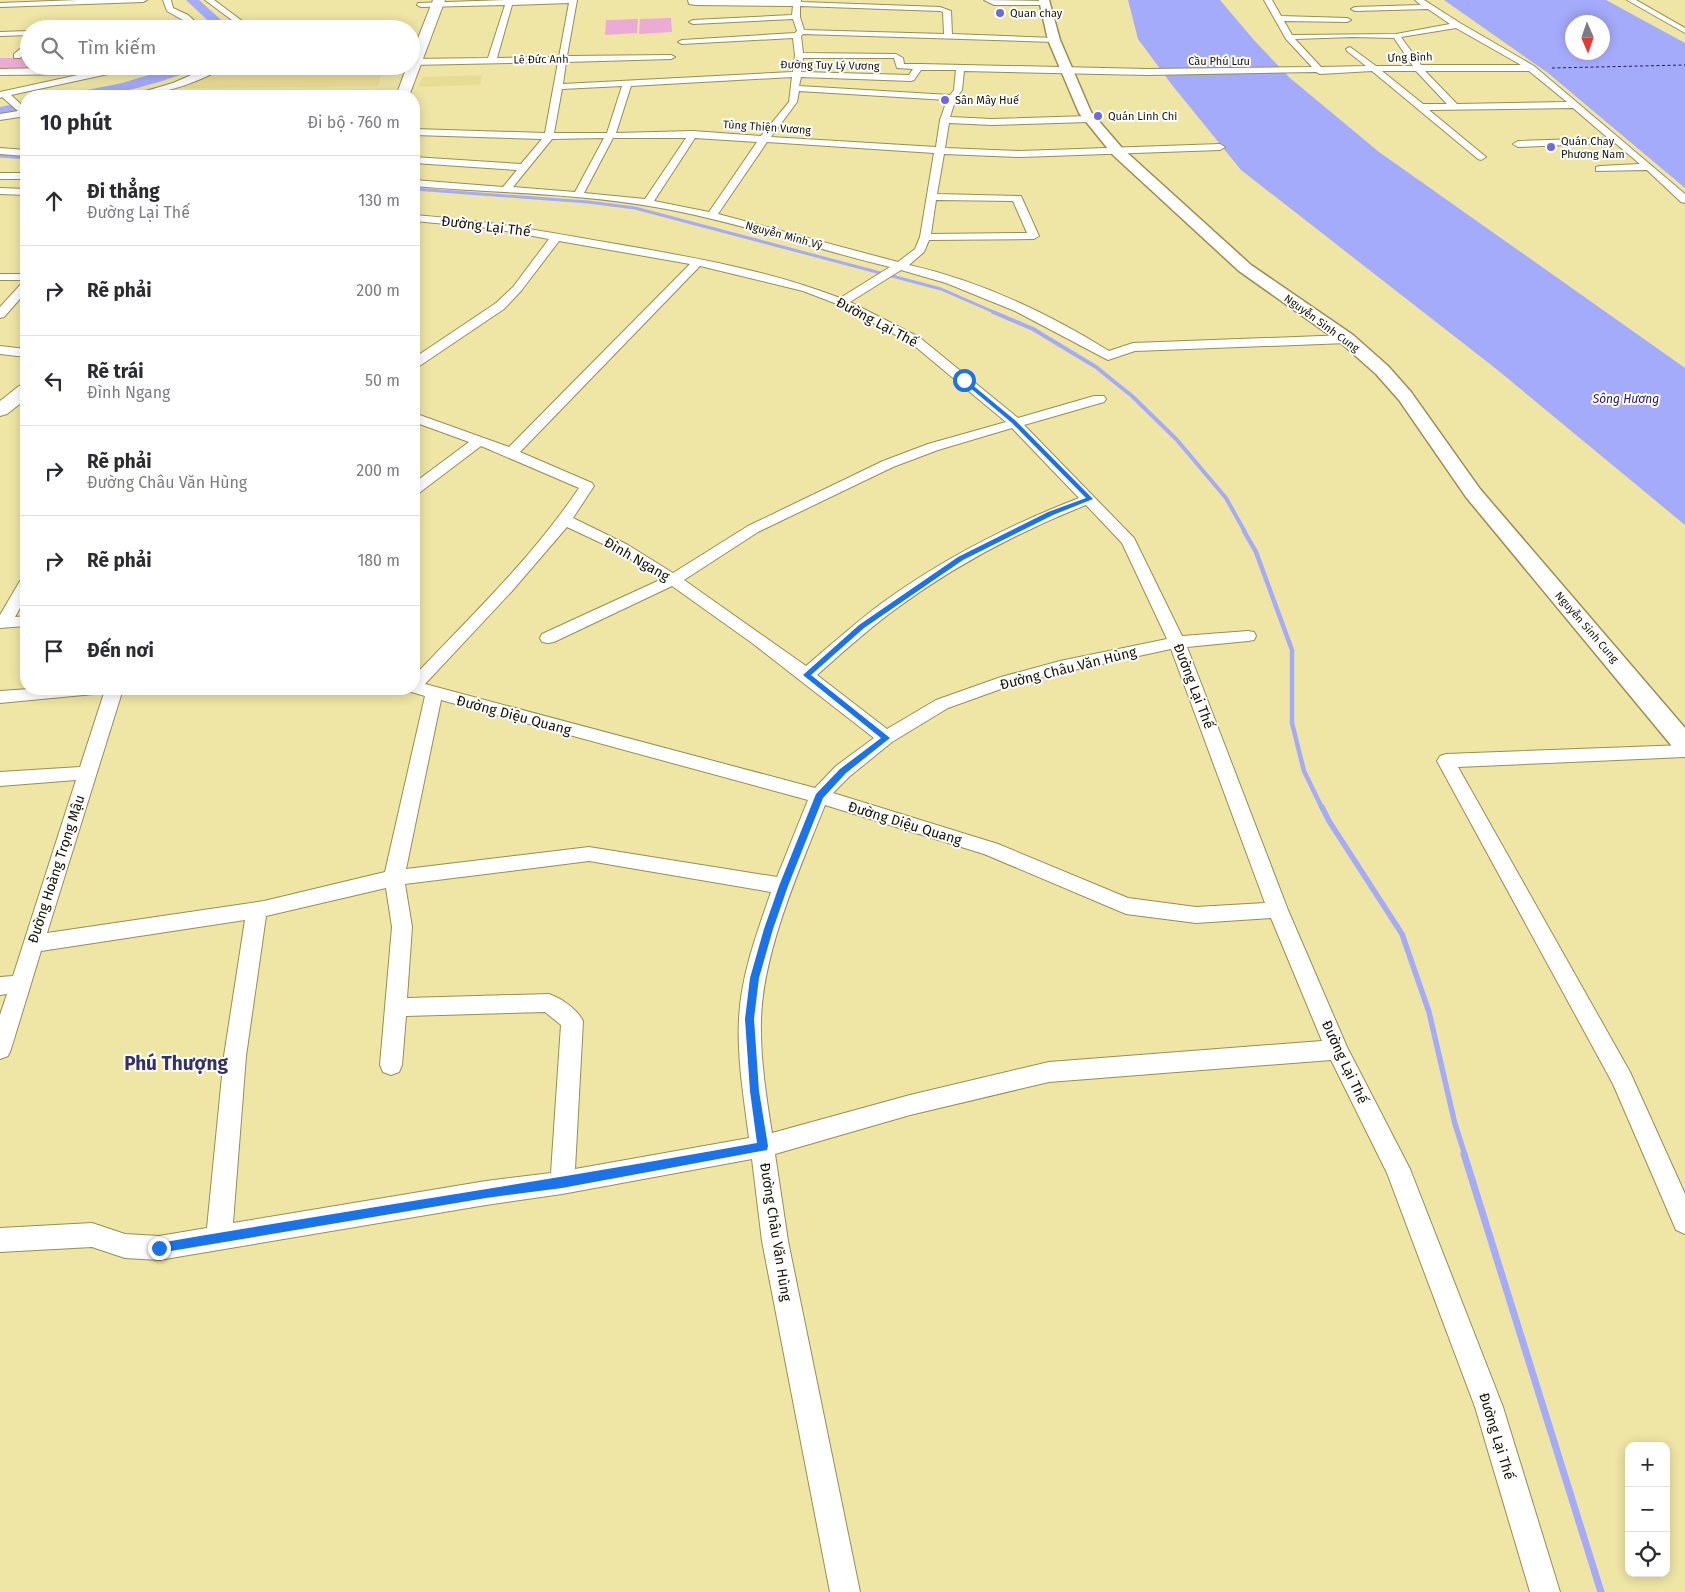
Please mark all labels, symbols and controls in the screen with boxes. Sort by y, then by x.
marker: Quan chay [994,7,1006,19]
place label: Quan chay [1010,7,1063,20]
north arrow [1565,15,1610,60]
search box [20,20,420,75]
icon: search [38,34,66,62]
text: Tìm kiếm [78,36,156,59]
street label: Ưng Bình [1387,50,1433,65]
street label: Lê Đức Anh [513,53,569,66]
street label: Cầu Phú Lưu [1188,55,1250,68]
street label: Đường Tuy Lý Vương [780,58,880,73]
marker: Sân Mây Huế [939,94,951,106]
place label: Sân Mây Huế [955,94,1019,107]
text: 10 phút [40,110,112,136]
marker: Quán Linh Chi [1092,110,1104,122]
place label: Quán Linh Chi [1108,110,1177,123]
text: Đi bộ · 760 m [307,113,400,132]
street label: Tùng Thiện Vương [722,118,812,137]
place label: Quán Chay Phương Nam [1561,135,1625,161]
marker: Quán Chay Phương Nam [1545,141,1557,153]
text: Đi thẳng [87,180,160,203]
icon: ahead [40,187,68,215]
text: 130 m [358,191,400,210]
text: Đường Lại Thế [87,203,190,222]
street label: Đường Lại Thế [440,212,532,240]
street label: Nguyễn Minh Vỹ [744,219,824,252]
icon: right [40,277,68,305]
text: Rẽ phải [87,279,152,302]
text: 200 m [356,281,400,300]
street label: Nguyễn Sinh Cung [1282,292,1362,355]
street label: Đường Lại Thế [833,293,921,351]
text: Rẽ trái [87,360,144,383]
icon: left [40,367,68,395]
route start [953,369,976,392]
text: 50 m [365,371,400,390]
text: Đình Ngang [87,383,170,402]
water label: Sông Hương [1592,392,1659,406]
text: Rẽ phải [87,450,152,473]
icon: right [40,457,68,485]
text: 200 m [356,461,400,480]
text: Đường Châu Văn Hùng [87,473,247,492]
street label: Đình Ngang [601,534,673,585]
icon: right [40,547,68,575]
text: Rẽ phải [87,549,152,572]
text: 180 m [357,551,400,570]
street label: Nguyễn Sinh Cung [1552,589,1621,666]
icon: arrive [40,637,68,665]
text: Đến nơi [87,639,154,662]
street label: Đường Lại Thế [1169,641,1219,732]
street label: Đường Châu Văn Hùng [998,643,1139,694]
street label: Đường Diệu Quang [455,692,574,739]
street label: Đường Hoàng Trọng Mậu [24,793,89,946]
street label: Đường Diệu Quang [846,798,965,849]
street label: Đường Lại Thế [1318,1017,1372,1107]
district label: Phú Thượng [124,1052,228,1075]
street label: Đường Châu Văn Hùng [756,1162,795,1303]
route end [148,1237,171,1260]
street label: Đường Lại Thế [1475,1390,1519,1482]
map controls [1625,1442,1670,1577]
button: + [1625,1442,1670,1487]
button: − [1625,1487,1670,1532]
button: locate [1625,1532,1670,1577]

